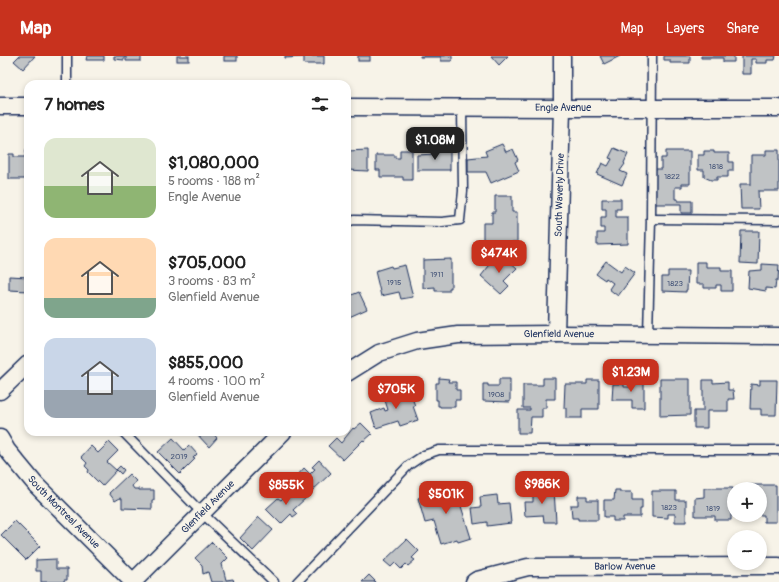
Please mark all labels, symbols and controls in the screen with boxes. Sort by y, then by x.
text: Map [20,16,51,40]
text: Map [621,20,644,37]
text: Layers [666,20,704,37]
text: Share [726,20,759,37]
icon: filters [309,93,331,115]
text: 7 homes [44,94,104,115]
street label: Engle Avenue [535,102,591,114]
pin: $1.08M [402,127,468,161]
text: $1.08M [415,132,455,148]
text: $1,080,000 [168,152,259,173]
street label: South Waverly Drive [553,153,567,237]
icon: home [76,154,124,202]
house number: 1818 [709,162,723,171]
house number: 1822 [664,172,681,181]
text: 5 rooms · 188 m² [168,173,260,189]
text: Engle Avenue [168,189,241,205]
pin: $474K [471,240,527,274]
text: $474K [481,245,517,261]
text: $705,000 [168,252,246,273]
icon: home [76,254,124,302]
house number: 1911 [430,270,444,279]
text: 3 rooms · 83 m² [168,273,256,289]
house number: 1915 [387,278,401,287]
house number: 1823 [667,279,683,288]
text: Glenfield Avenue [168,289,259,305]
street label: Glenfield Avenue [524,328,594,340]
text: $855,000 [168,352,243,373]
icon: home [76,354,124,402]
pin: $1.23M [598,359,664,393]
text: $1.23M [612,364,650,380]
text: 4 rooms · 100 m² [168,373,265,389]
pin: $705K [368,376,424,410]
text: $705K [377,381,415,397]
text: Glenfield Avenue [168,389,259,405]
house number: 1908 [488,390,504,399]
house number: 2019 [170,452,188,461]
pin: $986K [514,471,570,505]
pin: $855K [258,472,314,506]
street label: South Montreal Avenue [25,473,102,551]
text: $986K [524,476,560,492]
text: $855K [268,477,304,493]
street label: Glenfield Avenue [179,478,237,536]
pin: $501K [418,481,474,515]
map controls [727,482,767,570]
button: + [727,482,767,522]
text: $501K [428,486,464,502]
house number: 1823 [661,503,677,512]
house number: 1819 [706,504,720,513]
button: − [727,530,767,570]
street label: Barlow Avenue [594,560,655,573]

